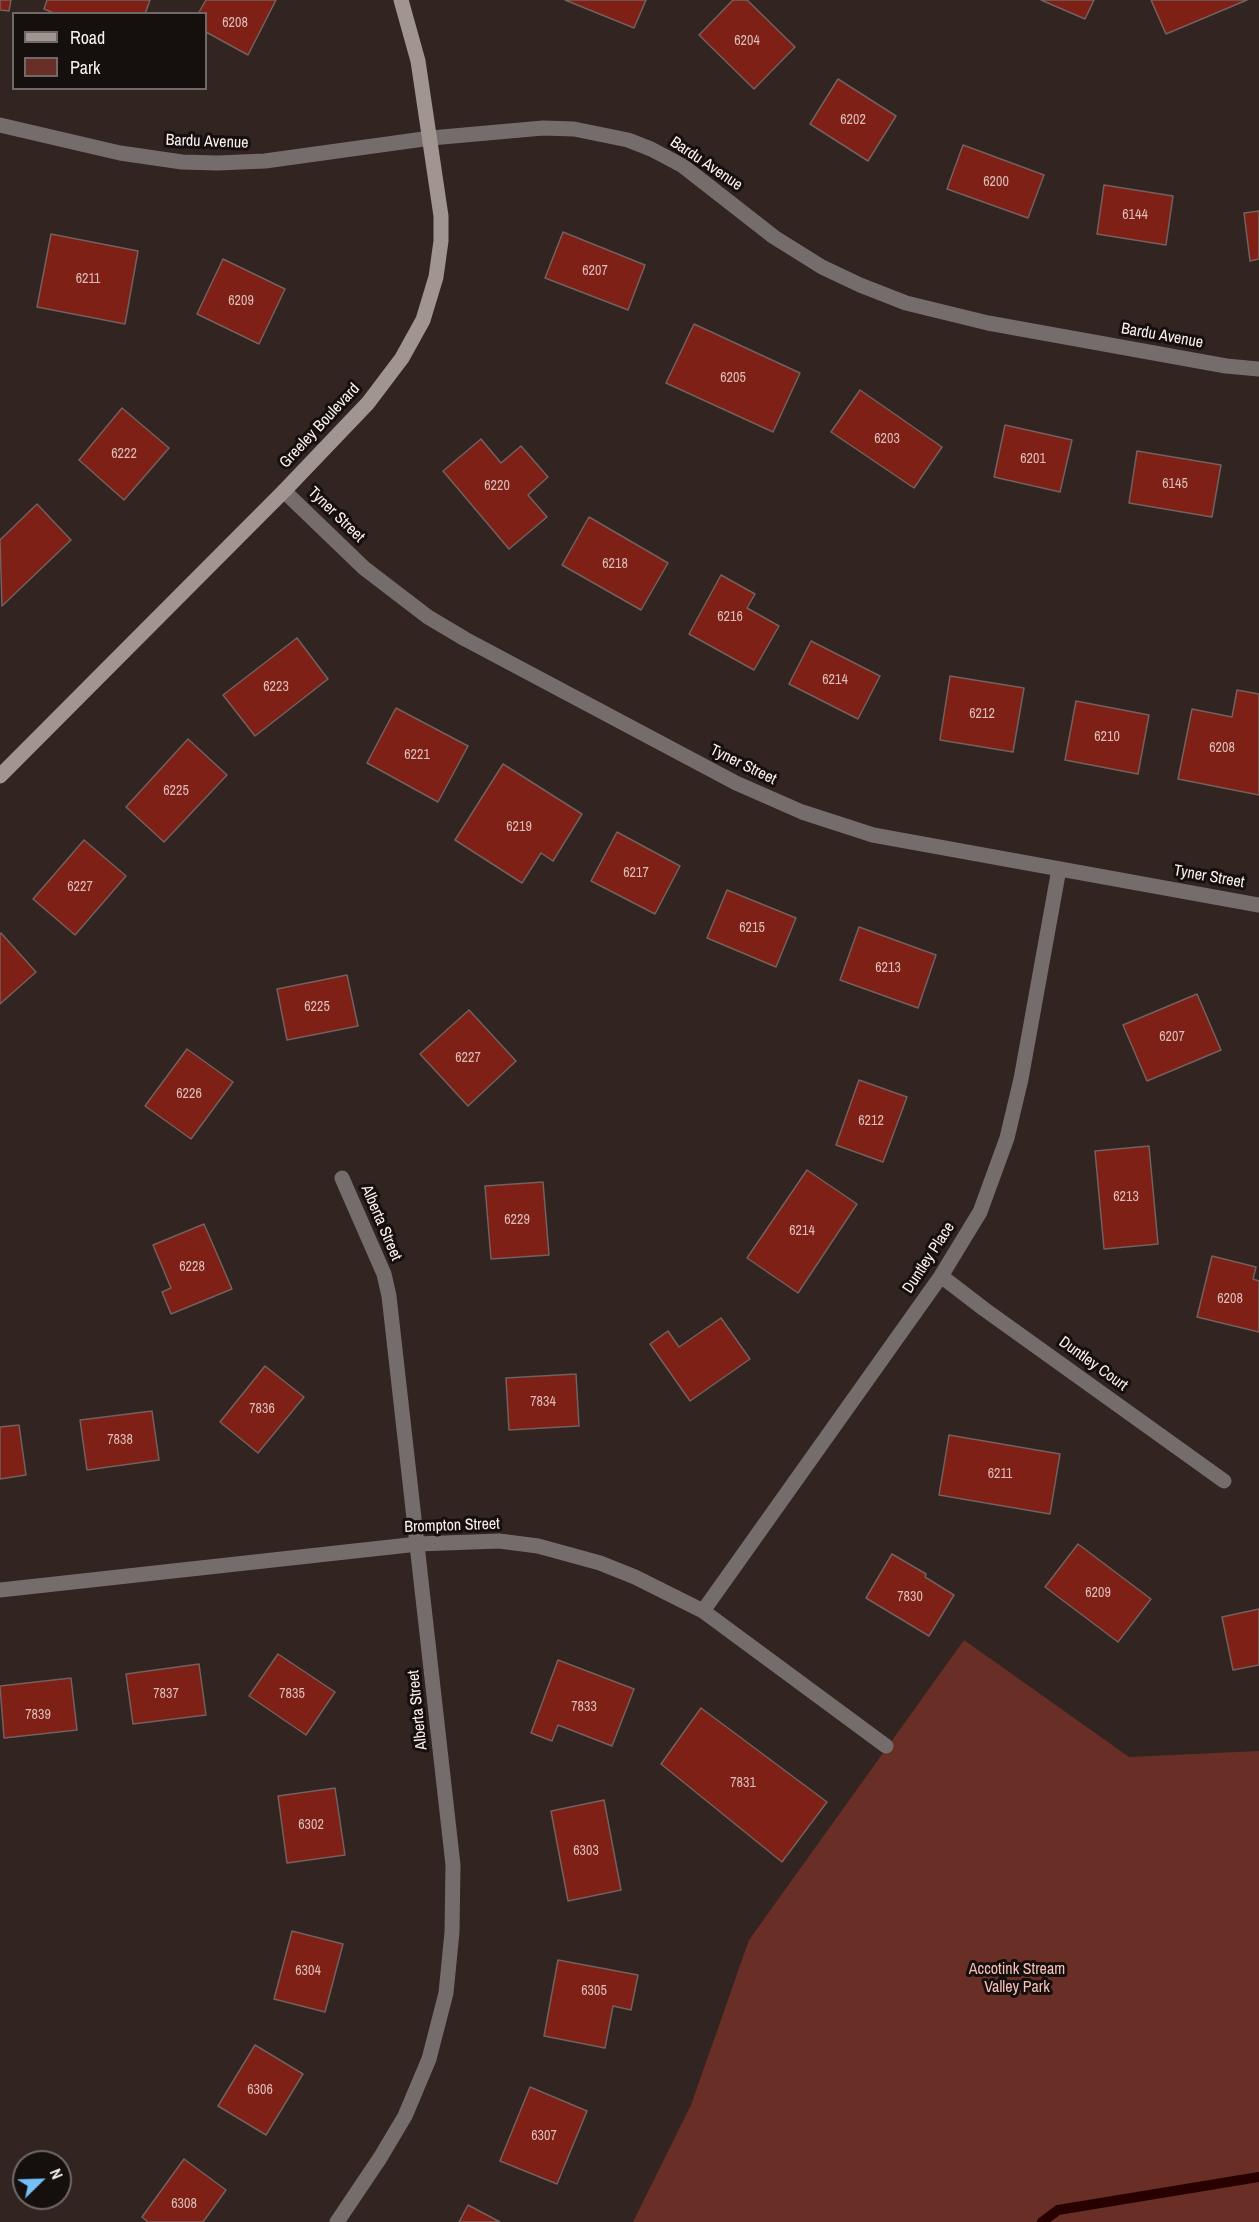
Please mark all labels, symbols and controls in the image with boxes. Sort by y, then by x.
legend [12,12,207,90]
house number: 6208 [222,15,248,31]
text: Road [70,25,105,50]
house number: 6204 [734,33,760,49]
text: Park [70,55,100,80]
house number: 6202 [840,112,866,128]
street label: Bardu Avenue [165,131,249,153]
street label: Bardu Avenue [666,133,746,195]
house number: 6200 [983,174,1009,190]
house number: 6144 [1122,207,1148,223]
house number: 6207 [582,263,608,279]
house number: 6211 [76,271,100,287]
house number: 6209 [228,293,254,309]
street label: Bardu Avenue [1119,319,1205,353]
house number: 6205 [720,370,746,386]
street label: Greeley Boulevard [276,380,364,472]
house number: 6203 [874,431,900,447]
house number: 6222 [111,446,137,462]
house number: 6201 [1020,451,1046,467]
house number: 6145 [1162,476,1188,492]
house number: 6220 [484,478,510,494]
street label: Tyner Street [304,483,368,547]
house number: 6218 [602,556,628,572]
house number: 6216 [717,609,743,625]
house number: 6214 [822,672,848,688]
house number: 6223 [263,679,289,695]
house number: 6212 [969,706,995,722]
house number: 6210 [1094,729,1120,745]
house number: 6208 [1209,740,1235,756]
street label: Tyner Street [707,741,779,789]
house number: 6221 [404,747,430,763]
house number: 6225 [163,783,189,799]
house number: 6219 [506,819,532,835]
street label: Tyner Street [1172,861,1246,893]
house number: 6217 [623,865,649,881]
house number: 6227 [67,879,93,895]
house number: 6215 [739,920,765,936]
house number: 6213 [875,960,901,976]
house number: 6225 [304,999,330,1015]
house number: 6207 [1159,1029,1185,1045]
house number: 6227 [455,1050,481,1066]
house number: 6226 [176,1086,202,1102]
house number: 6212 [858,1113,884,1129]
street label: Alberta Street [356,1182,406,1264]
house number: 6213 [1113,1189,1139,1205]
house number: 6229 [504,1212,530,1228]
street label: Duntley Place [899,1219,959,1297]
house number: 6214 [789,1223,815,1239]
house number: 6228 [179,1259,205,1275]
house number: 6208 [1217,1291,1243,1307]
street label: Duntley Court [1055,1333,1131,1395]
house number: 7834 [530,1394,556,1410]
house number: 7836 [249,1401,275,1417]
house number: 7838 [107,1432,133,1448]
house number: 6211 [988,1466,1012,1482]
street label: Brompton Street [404,1515,500,1537]
house number: 6209 [1085,1585,1111,1601]
house number: 7830 [897,1589,923,1605]
street label: Alberta Street [404,1669,432,1751]
house number: 7837 [153,1686,179,1702]
house number: 7835 [279,1686,305,1702]
house number: 7833 [571,1699,597,1715]
house number: 7839 [25,1707,51,1723]
house number: 7831 [730,1775,756,1791]
house number: 6302 [298,1817,324,1833]
house number: 6303 [573,1843,599,1859]
park label: Accotink Stream Valley Park [969,1960,1065,1998]
house number: 6304 [295,1963,321,1979]
house number: 6305 [581,1983,607,1999]
house number: 6306 [247,2082,273,2098]
house number: 6307 [531,2128,557,2144]
north arrow [12,2150,72,2210]
text: N [45,2165,69,2182]
house number: 6308 [171,2196,197,2212]

